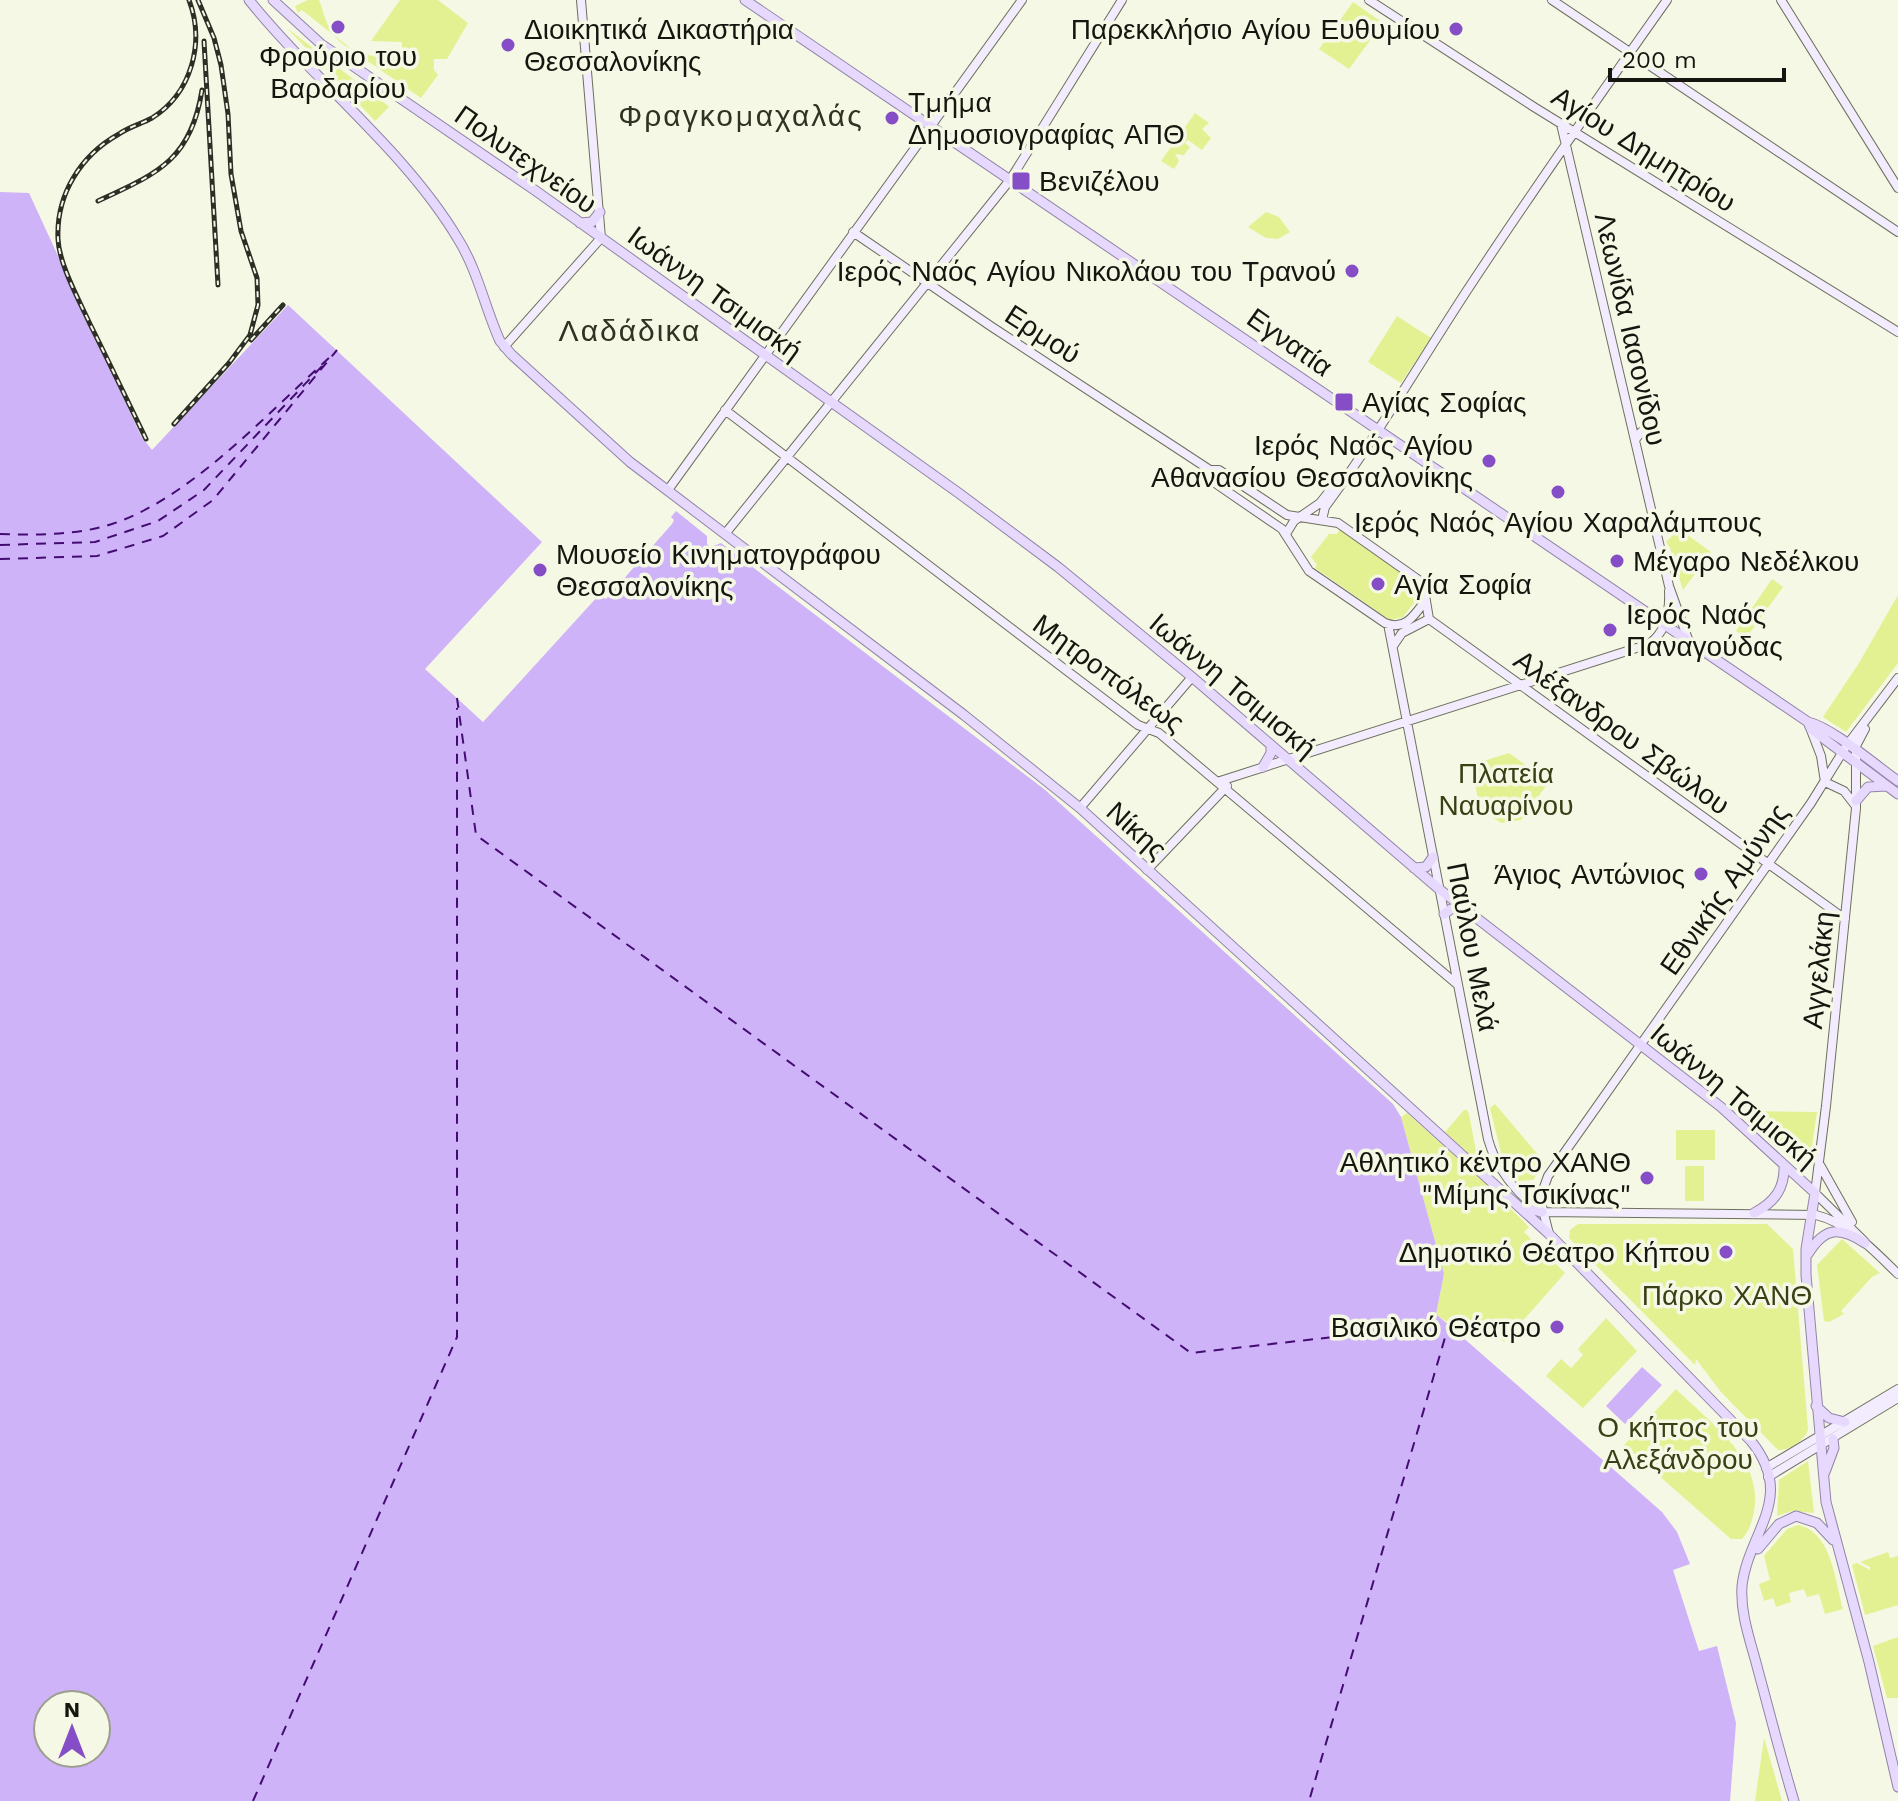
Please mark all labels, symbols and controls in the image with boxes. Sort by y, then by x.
place label: Διοικητικά Δικαστήρια Θεσσαλονίκης [524,13,794,78]
place label: Παρεκκλήσιο Αγίου Ευθυμίου [1071,13,1440,46]
marker: Φρούριο του Βαρδαρίου [329,18,347,36]
marker: Παρεκκλήσιο Αγίου Ευθυμίου [1447,20,1465,38]
scale bar [1610,32,1784,82]
marker: Διοικητικά Δικαστήρια Θεσσαλονίκης [499,36,517,54]
place label: Φρούριο του Βαρδαρίου [259,40,417,105]
text: 200 m [1622,46,1697,74]
street label: Αγίου Δημητρίου [1546,80,1742,219]
place label: Τμήμα Δημοσιογραφίας ΑΠΘ [908,86,1185,151]
street label: Πολυτεχνείου [448,98,603,220]
district label: Φραγκομαχαλάς [618,98,864,133]
marker: Τμήμα Δημοσιογραφίας ΑΠΘ [883,109,901,127]
place label: Βενιζέλου [1039,165,1160,198]
marker: Βενιζέλου [1010,170,1032,192]
street label: Λεωνίδα Ιασονίδου [1588,209,1673,449]
street label: Ιωάννη Τσιμισκή [621,219,808,368]
place label: Ιερός Ναός Αγίου Νικολάου του Τρανού [837,255,1336,288]
marker: Ιερός Ναός Αγίου Νικολάου του Τρανού [1343,262,1361,280]
street label: Ερμού [999,298,1086,371]
street label: Εγνατία [1241,301,1339,384]
district label: Λαδάδικα [559,313,701,348]
place label: Αγίας Σοφίας [1362,386,1527,419]
marker: Αγίας Σοφίας [1333,391,1355,413]
place label: Ιερός Ναός Αγίου Αθανασίου Θεσσαλονίκης [1151,429,1473,494]
marker: Ιερός Ναός Αγίου Αθανασίου Θεσσαλονίκης [1480,452,1498,470]
marker: Ιερός Ναός Αγίου Χαραλάμπους [1549,483,1567,501]
place label: Ιερός Ναός Αγίου Χαραλάμπους [1354,506,1762,539]
place label: Μουσείο Κινηματογράφου Θεσσαλονίκης [556,538,881,603]
place label: Μέγαρο Νεδέλκου [1633,545,1859,578]
marker: Μέγαρο Νεδέλκου [1608,552,1626,570]
marker: Μουσείο Κινηματογράφου Θεσσαλονίκης [531,561,549,579]
place label: Αγία Σοφία [1394,568,1532,601]
marker: Αγία Σοφία [1369,575,1387,593]
place label: Ιερός Ναός Παναγούδας [1626,598,1783,663]
street label: Ιωάννη Τσιμισκή [1143,606,1323,765]
street label: Μητροπόλεως [1027,607,1191,739]
marker: Ιερός Ναός Παναγούδας [1601,621,1619,639]
street label: Αλέξανδρου Σβώλου [1508,643,1736,822]
park label: Πλατεία Ναυαρίνου [1439,757,1573,822]
street label: Νίκης [1100,795,1174,866]
street label: Εθνικής Αμύνης [1653,797,1796,981]
place label: Άγιος Αντώνιος [1494,858,1685,891]
street label: Παύλου Μελά [1440,860,1505,1034]
marker: Άγιος Αντώνιος [1692,865,1710,883]
street label: Αγγελάκη [1796,910,1841,1030]
street label: Ιωάννη Τσιμισκή [1644,1016,1824,1175]
place label: Αθλητικό κέντρο ΧΑΝΘ "Μίμης Τσικίνας" [1340,1146,1631,1211]
marker: Αθλητικό κέντρο ΧΑΝΘ "Μίμης Τσικίνας" [1638,1169,1656,1187]
place label: Δημοτικό Θέατρο Κήπου [1399,1236,1710,1269]
marker: Δημοτικό Θέατρο Κήπου [1717,1243,1735,1261]
park label: Πάρκο ΧΑΝΘ [1642,1279,1812,1312]
place label: Βασιλικό Θέατρο [1331,1311,1541,1344]
marker: Βασιλικό Θέατρο [1548,1318,1566,1336]
park label: Ο κήπος του Αλεξάνδρου [1597,1411,1759,1476]
north arrow [32,1689,112,1769]
text: N [64,1697,80,1722]

